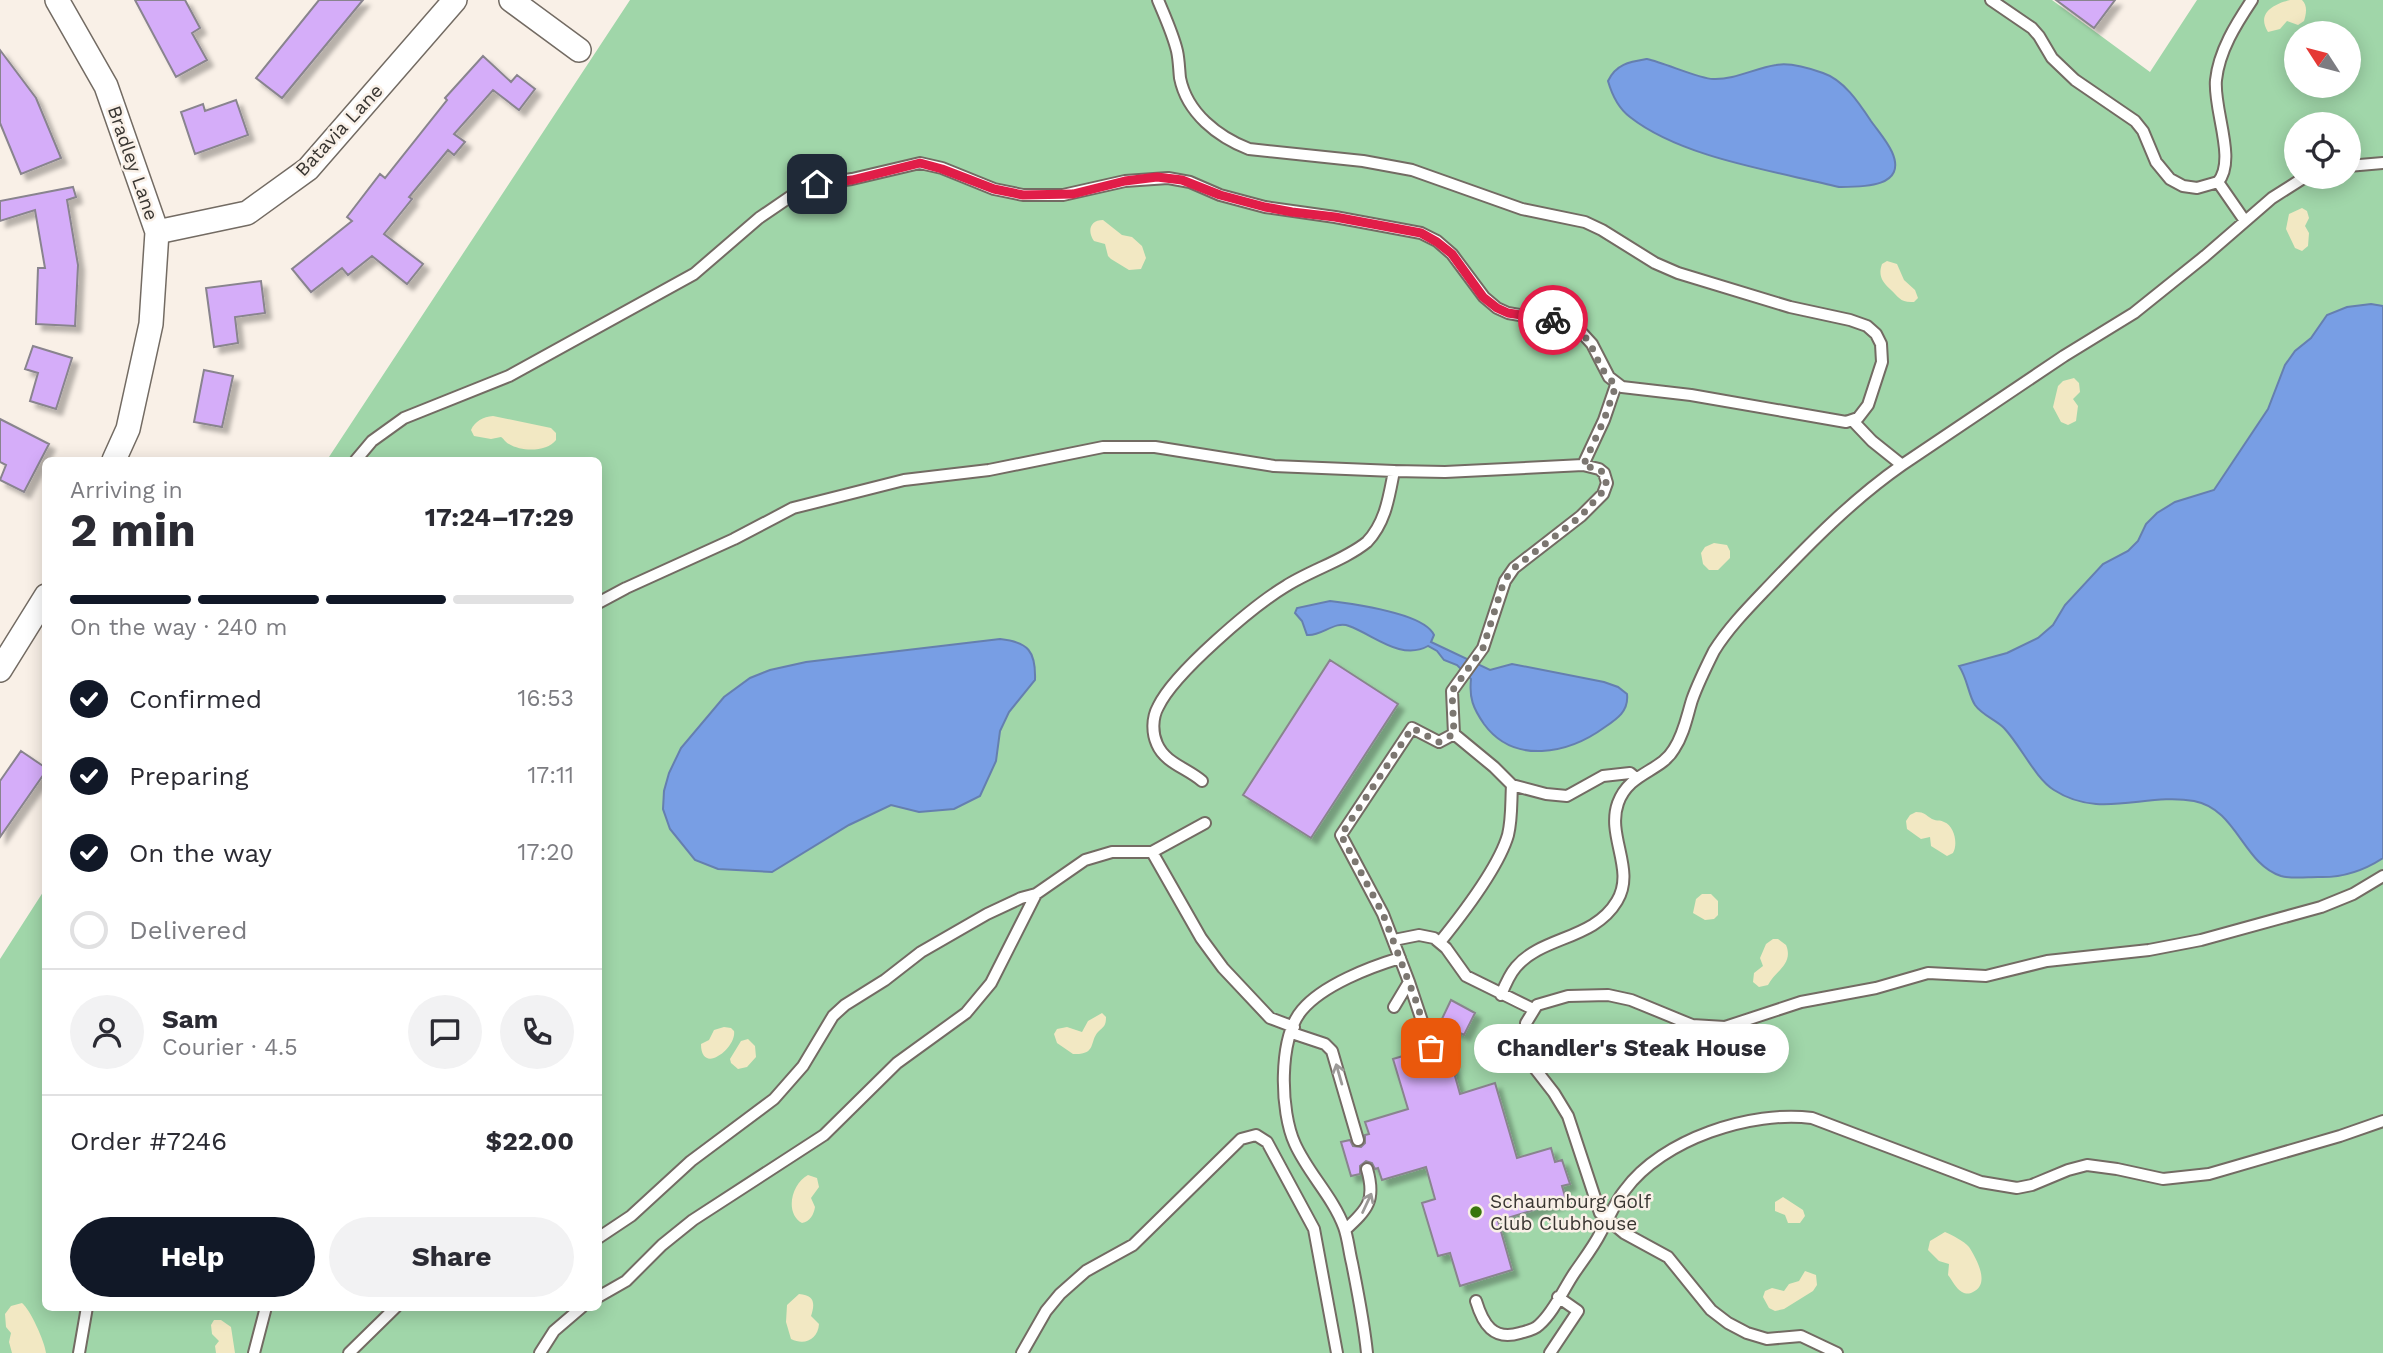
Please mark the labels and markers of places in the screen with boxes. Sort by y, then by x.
pin [787,154,847,214]
pin [1401,1018,1461,1078]
callout: Chandler's Steak House [1473,1024,1788,1072]
place label: Schaumburg Golf Club Clubhouse [1490,1190,1652,1235]
marker: Schaumburg Golf Club Clubhouse [1468,1204,1484,1220]

